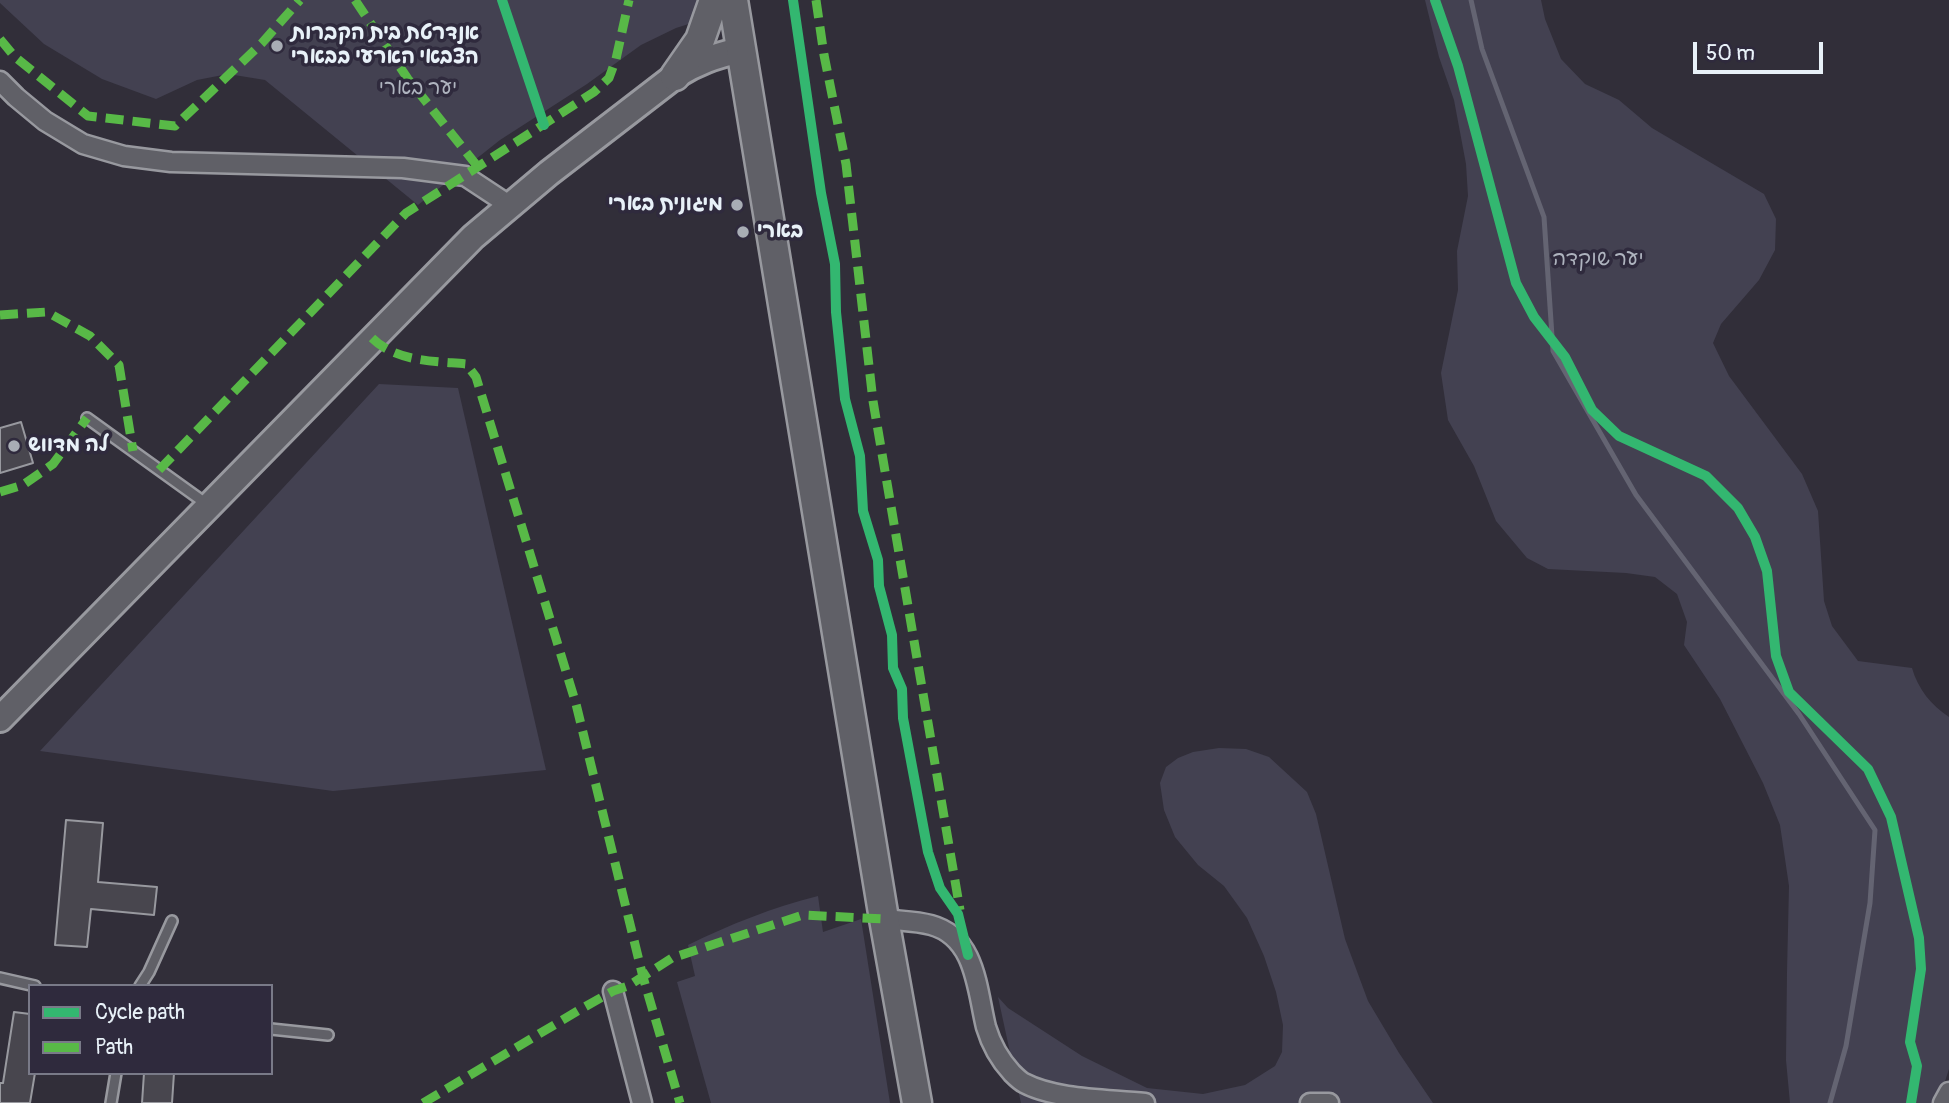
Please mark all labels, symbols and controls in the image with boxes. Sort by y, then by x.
place label: אנדרטת בית הקברות הצבאי הארעי בבארי [291,21,479,71]
scale bar [1697,28,1826,72]
marker: אנדרטת בית הקברות הצבאי הארעי בבארי [269,38,285,54]
text: 50 m [1706,40,1755,67]
park label: יער בארי [379,76,457,102]
place label: מיגונית בארי [608,192,723,218]
marker: מיגונית בארי [729,197,745,213]
place label: בארי [757,219,804,245]
marker: בארי [735,224,751,240]
park label: יער שוקדה [1552,247,1644,273]
place label: לה מדווש [28,433,108,459]
marker: לה מדווש [6,438,22,454]
legend [28,984,273,1075]
text: Cycle path [95,999,185,1026]
text: Path [95,1034,133,1061]

